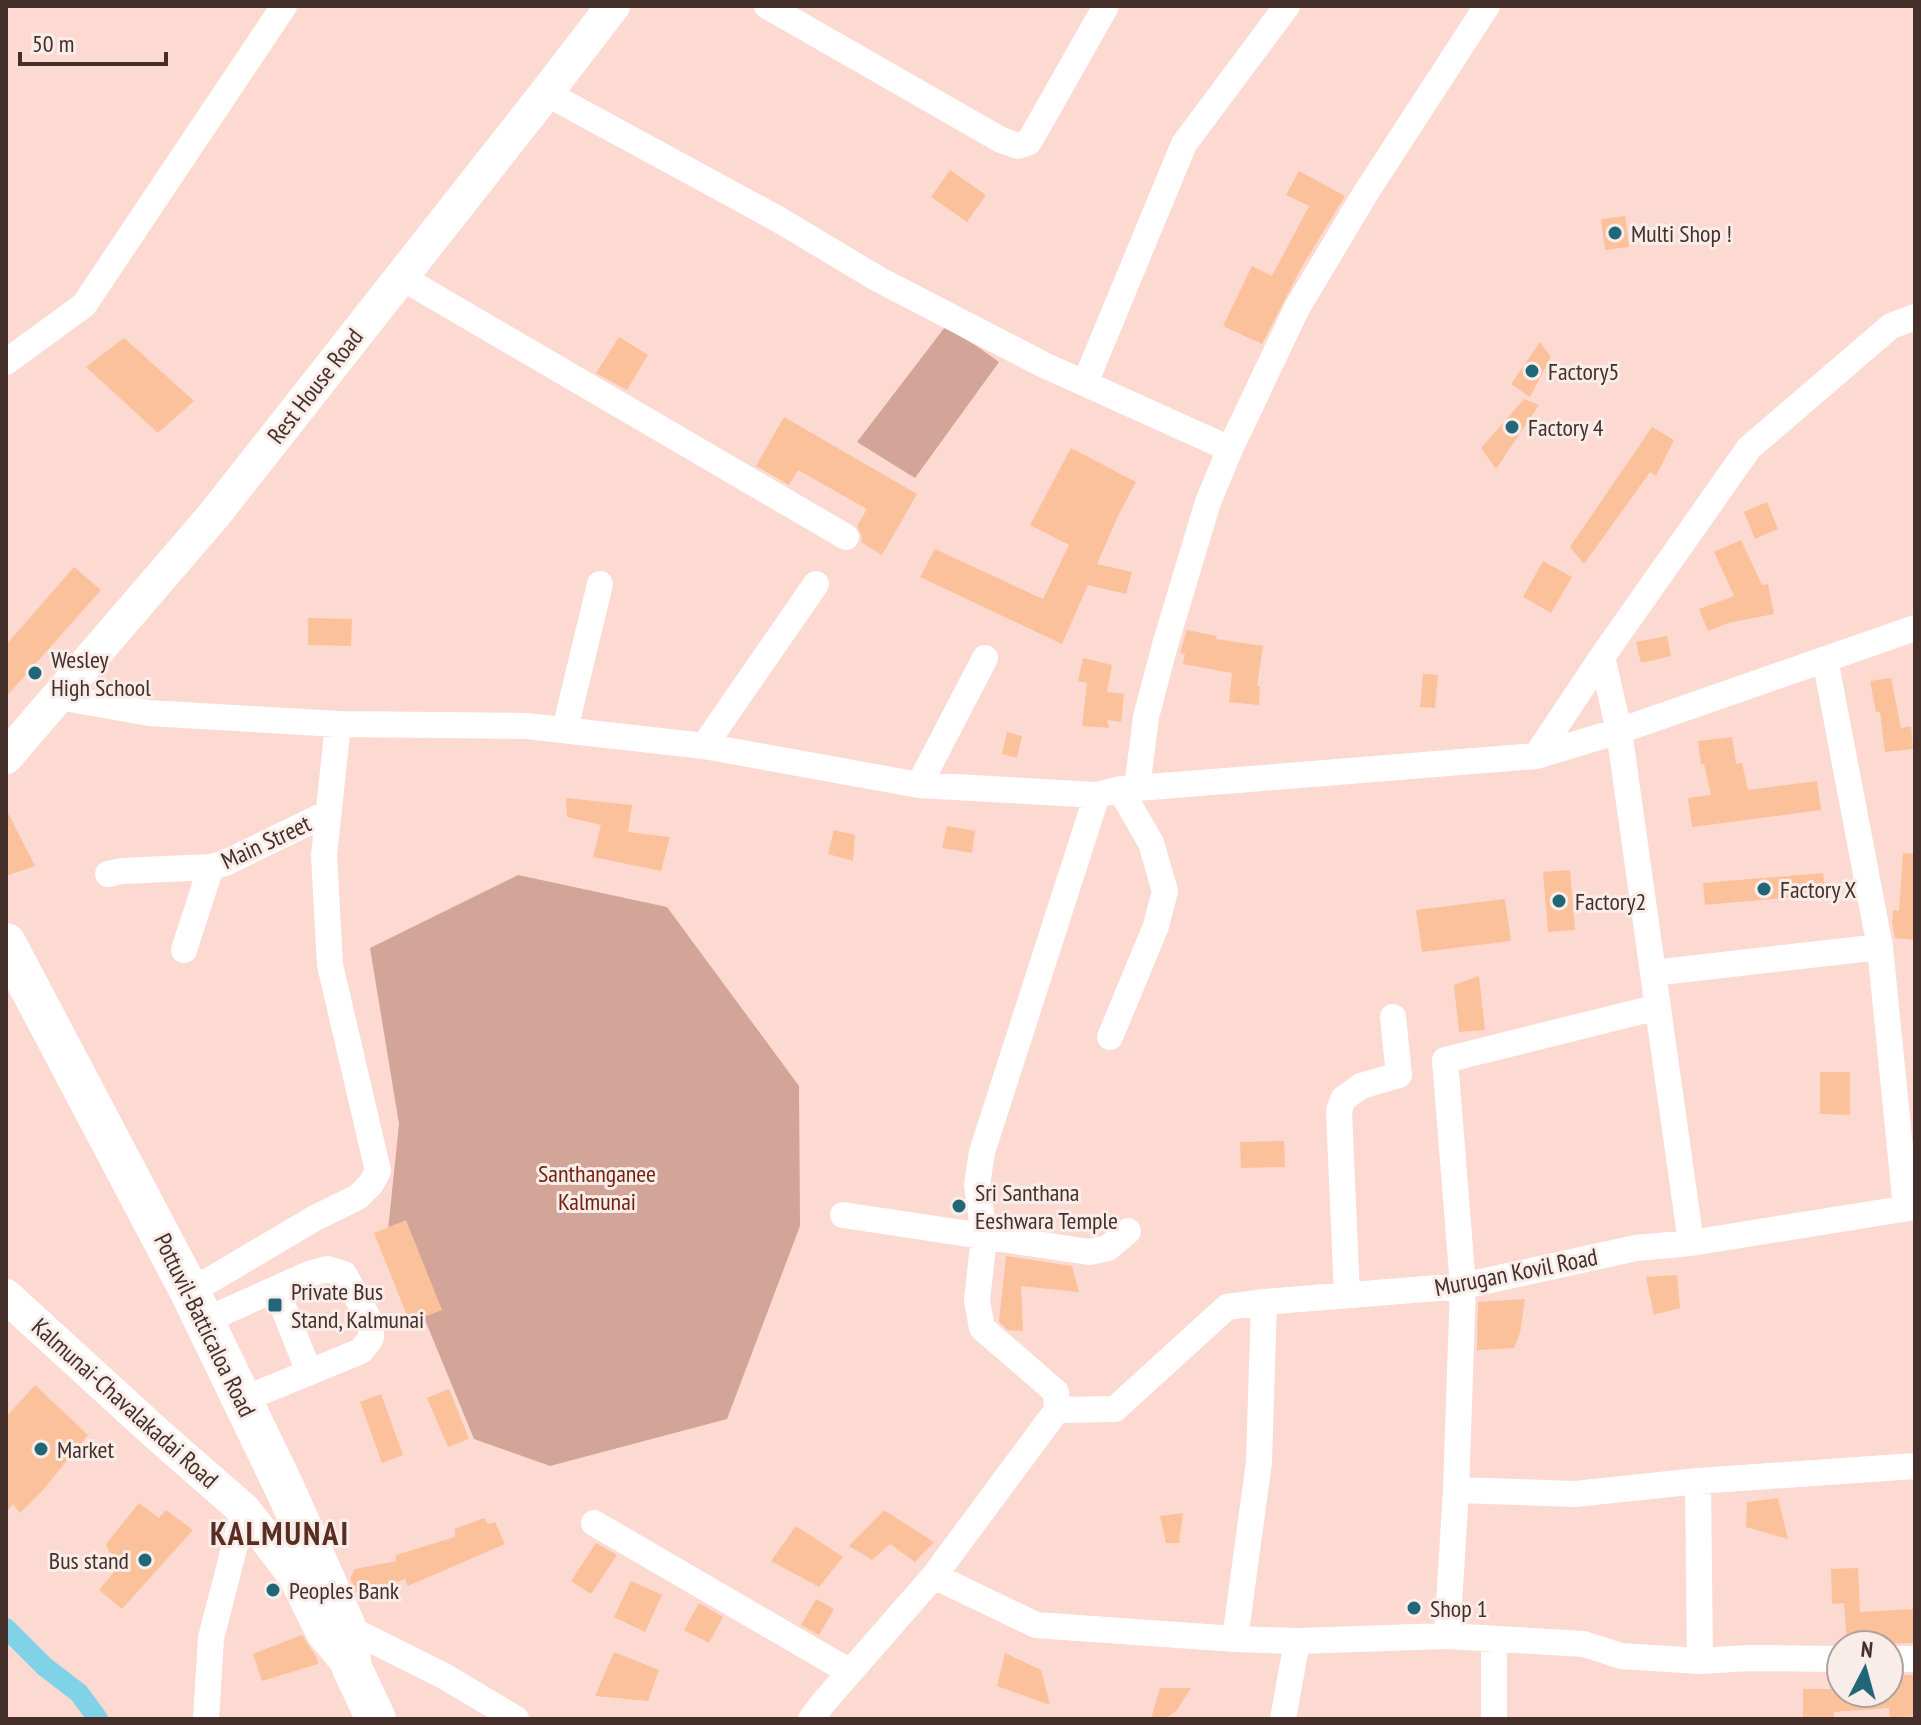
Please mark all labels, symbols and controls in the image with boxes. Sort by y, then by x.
scale bar [20,16,166,66]
text: 50 m [32,28,74,59]
place label: Multi Shop ! [1631,218,1732,249]
marker: Multi Shop ! [1606,224,1624,242]
street label: Rest House Road [260,322,370,450]
place label: Factory5 [1548,356,1619,387]
marker: Factory5 [1523,362,1541,380]
place label: Factory 4 [1528,412,1604,443]
marker: Factory 4 [1503,418,1521,436]
place label: Wesley High School [51,644,151,703]
marker: Wesley High School [26,664,44,682]
street label: Main Street [216,808,316,876]
place label: Factory X [1780,874,1856,905]
marker: Factory X [1755,880,1773,898]
place label: Factory2 [1575,886,1646,917]
marker: Factory2 [1550,892,1568,910]
park label: Santhanganee Kalmunai [538,1158,656,1217]
place label: Sri Santhana Eeshwara Temple [975,1177,1118,1236]
marker: Sri Santhana Eeshwara Temple [950,1197,968,1215]
street label: Pottuvil-Batticaloa Road [147,1228,263,1422]
street label: Murugan Kovil Road [1432,1241,1600,1303]
place label: Private Bus Stand, Kalmunai [291,1276,424,1335]
marker: Private Bus Stand, Kalmunai [266,1296,284,1314]
street label: Kalmunai-Chavalakadai Road [25,1311,225,1495]
place label: Market [57,1434,114,1465]
marker: Market [32,1440,50,1458]
district label: KALMUNAI [210,1512,350,1554]
place label: Bus stand [49,1545,129,1576]
marker: Bus stand [136,1551,154,1569]
place label: Peoples Bank [289,1575,400,1606]
marker: Peoples Bank [264,1581,282,1599]
place label: Shop 1 [1430,1593,1488,1624]
marker: Shop 1 [1405,1599,1423,1617]
north arrow [1825,1629,1905,1709]
text: N [1860,1635,1874,1664]

